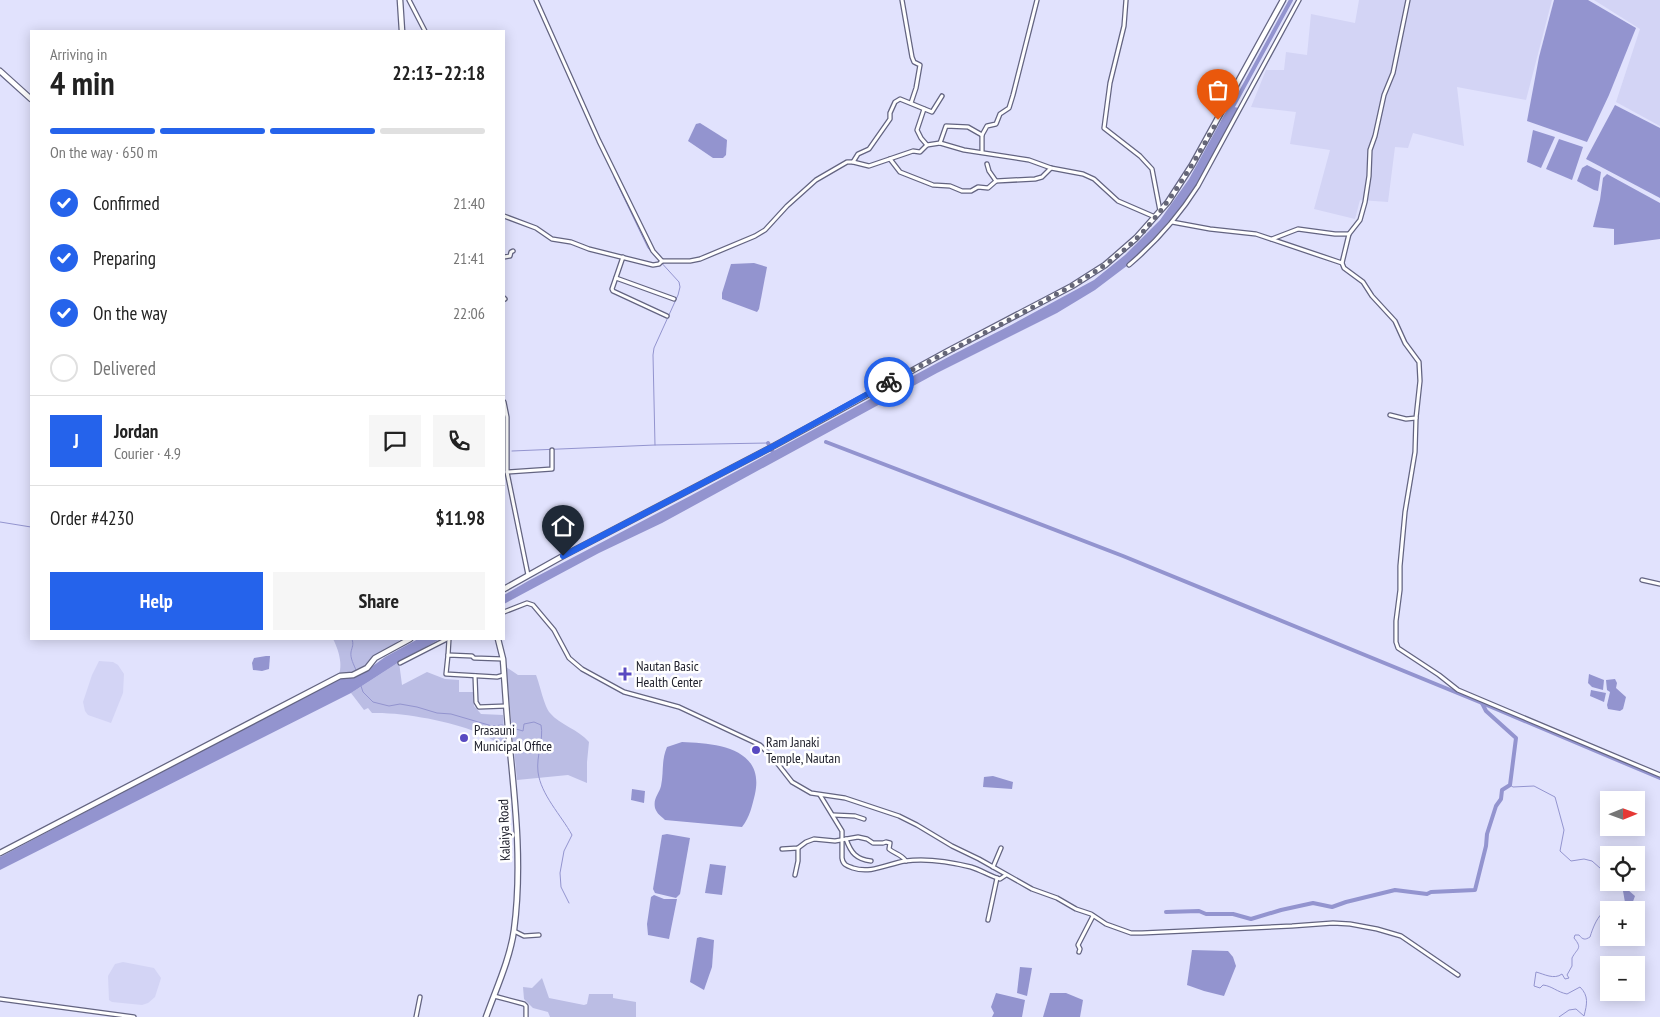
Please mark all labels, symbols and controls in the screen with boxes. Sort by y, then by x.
text: Arriving in [50,44,107,64]
text: 22:13–22:18 [392,61,485,85]
text: 4 min [50,62,115,104]
pin [1197,69,1239,120]
icon: bag [1204,76,1232,104]
text: On the way · 650 m [50,142,158,162]
icon: check [50,189,78,217]
text: Confirmed [93,191,160,215]
text: 21:40 [453,193,485,213]
icon: check [50,244,78,272]
text: Preparing [93,246,156,270]
text: 21:41 [453,248,485,268]
icon: check [50,299,78,327]
text: On the way [93,301,167,325]
text: 22:06 [453,303,485,323]
text: Delivered [93,356,156,380]
courier [864,357,914,407]
icon: bike [875,368,903,396]
button: chat [369,415,421,467]
button: phone [433,415,485,467]
text: Jordan [114,419,158,443]
text: J [73,429,79,453]
text: Courier · 4.9 [114,443,181,463]
pin [542,505,584,556]
text: Order #4230 [50,506,134,530]
text: $11.98 [436,506,485,530]
icon: home [549,512,577,540]
button: Help [50,572,263,630]
button: Share [273,572,485,630]
place label: Nautan Basic Health Center [636,657,703,691]
marker: Nautan Basic Health Center [618,667,632,681]
place label: Prasauni Municipal Office [474,721,552,755]
marker: Prasauni Municipal Office [458,732,470,744]
place label: Ram Janaki Temple, Nautan [766,733,840,767]
marker: Ram Janaki Temple, Nautan [750,744,762,756]
north arrow [1600,791,1645,836]
map controls [1600,791,1645,1001]
street label: Kalaiya Road [494,799,514,861]
button: locate [1600,846,1645,891]
button: + [1600,901,1645,946]
button: − [1600,956,1645,1001]

